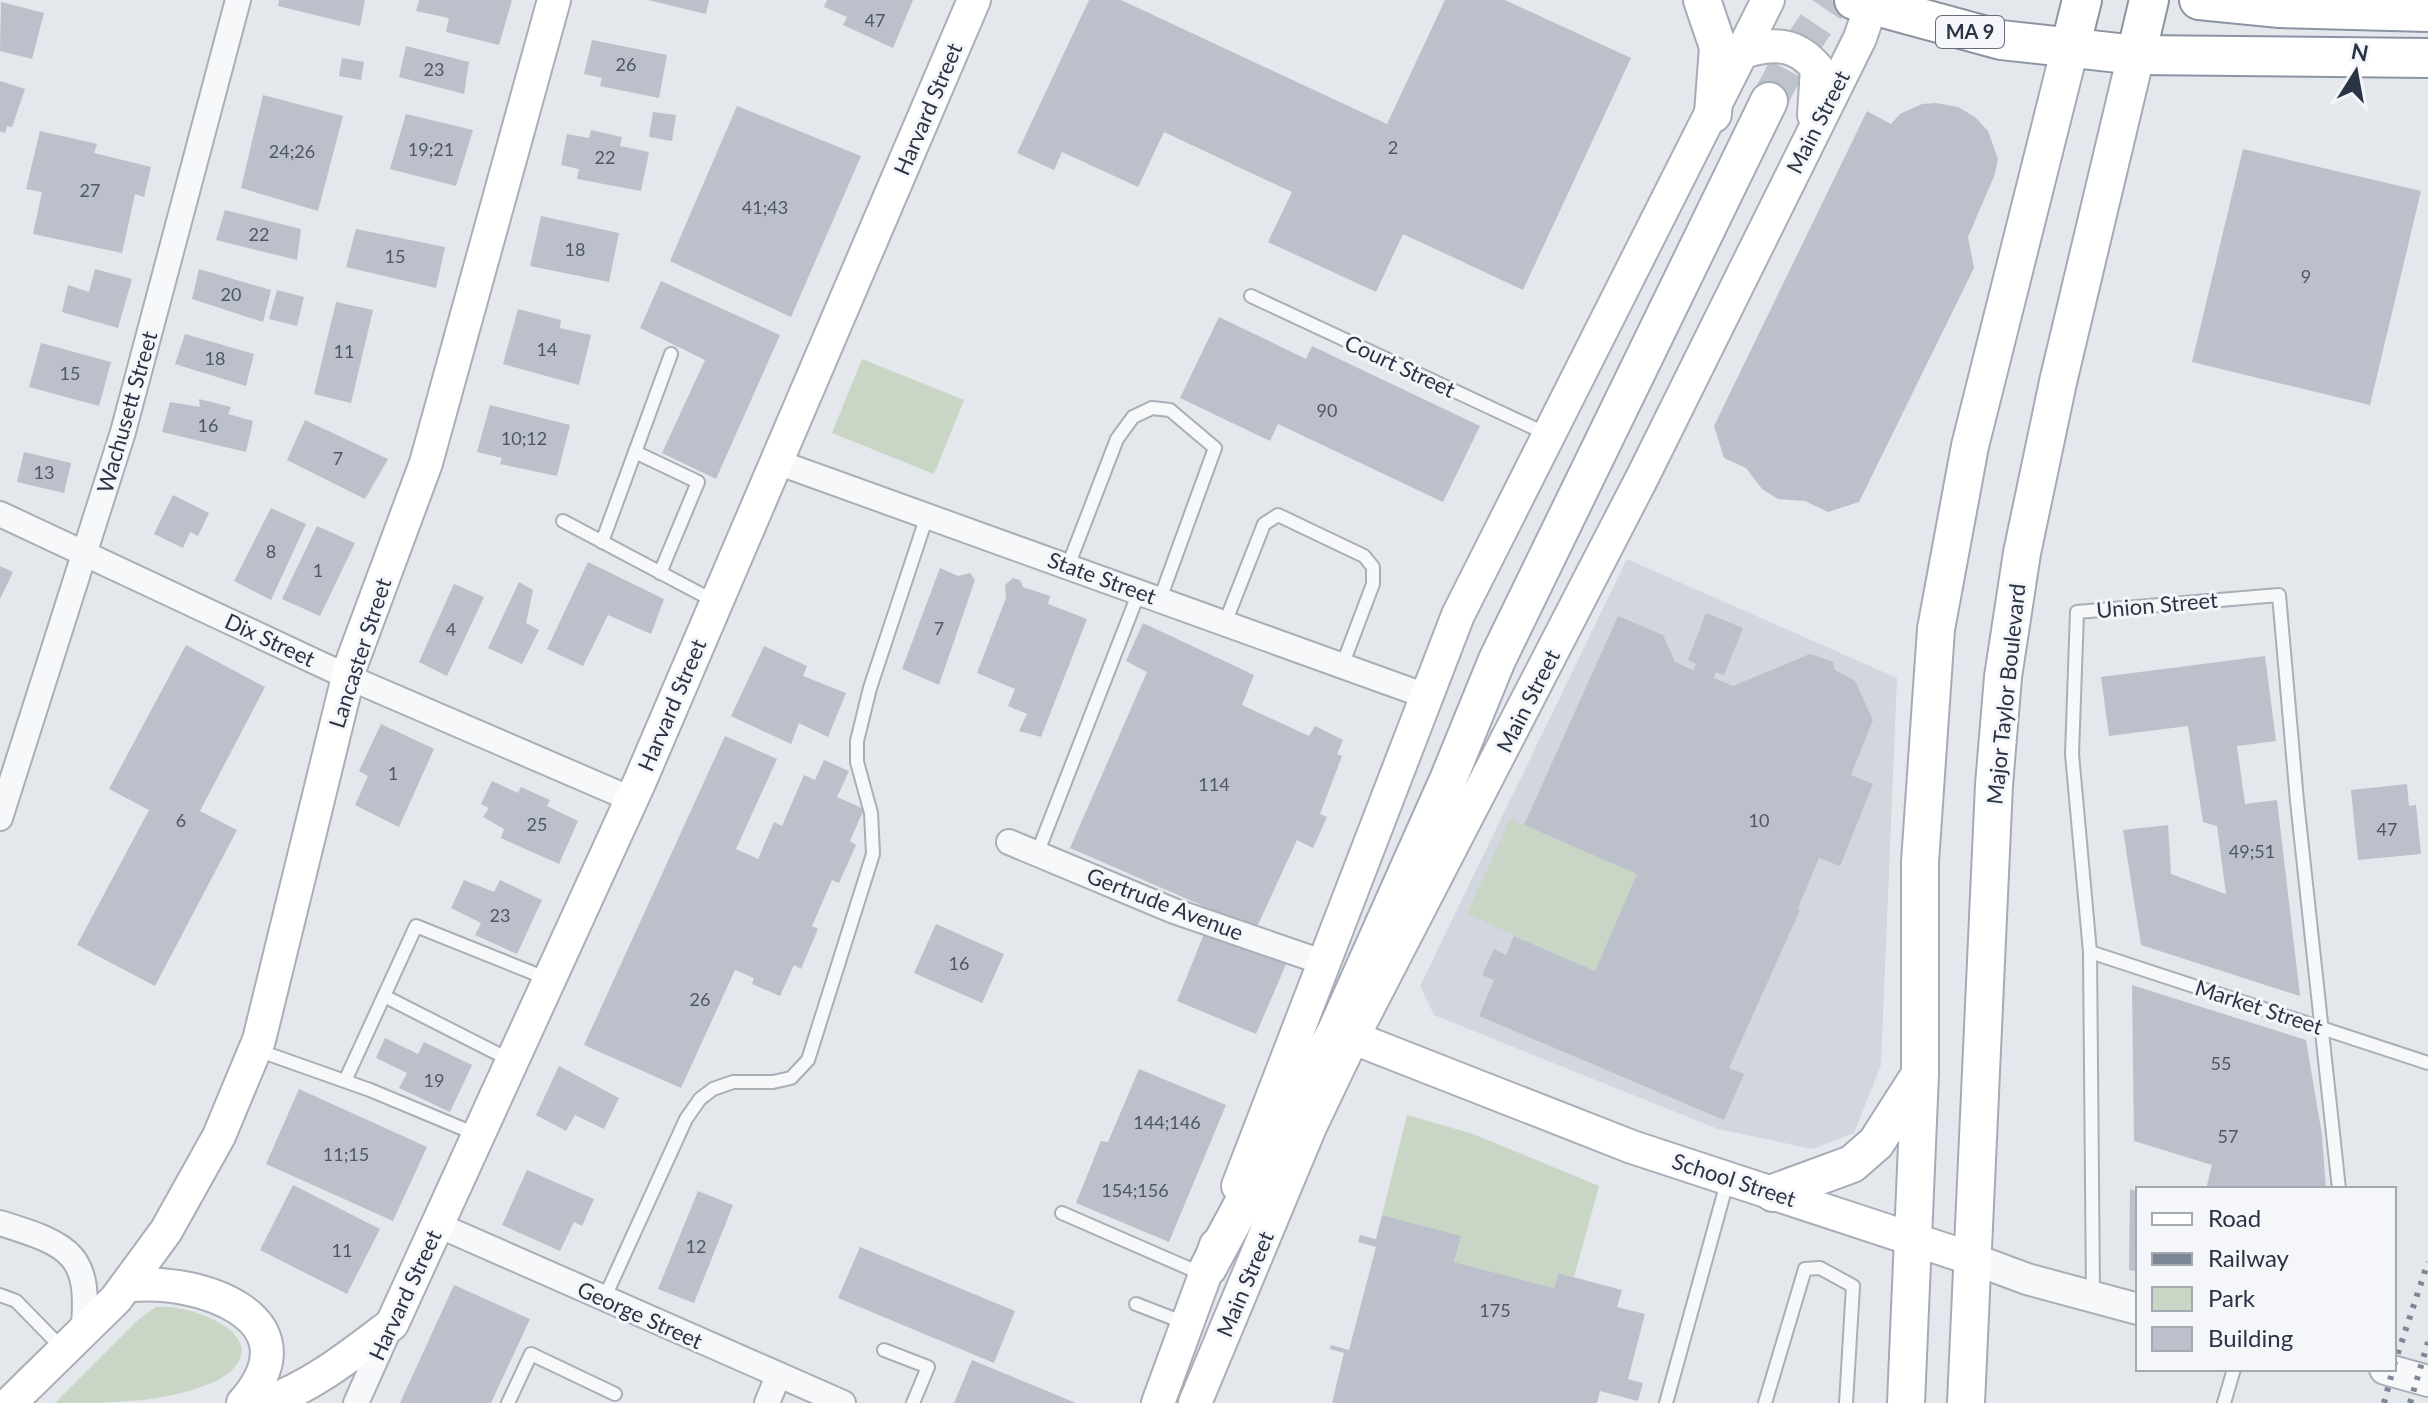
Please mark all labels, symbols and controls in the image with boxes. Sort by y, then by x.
house number: 47 [865,9,885,31]
road number: MA 9 [1936,16,2004,48]
north arrow [2316,32,2396,112]
text: N [2349,37,2371,67]
street label: Harvard Street [888,39,968,179]
house number: 26 [616,53,636,75]
house number: 23 [424,58,444,80]
street label: Main Street [1780,66,1855,178]
house number: 2 [1388,136,1398,158]
house number: 19;21 [408,138,454,160]
house number: 24;26 [269,140,315,162]
house number: 22 [595,146,615,168]
house number: 27 [80,179,100,201]
house number: 41;43 [742,196,788,218]
house number: 22 [249,223,269,245]
house number: 18 [565,238,585,260]
house number: 15 [385,245,405,267]
house number: 9 [2301,265,2311,287]
house number: 20 [221,283,241,305]
street label: Wachusett Street [91,328,163,496]
street label: Court Street [1341,328,1460,403]
house number: 14 [537,338,557,360]
house number: 11 [334,340,354,362]
house number: 18 [205,347,225,369]
house number: 15 [60,362,80,384]
house number: 90 [1317,399,1337,421]
house number: 16 [198,414,218,436]
house number: 10;12 [501,427,547,449]
house number: 7 [333,447,343,469]
house number: 13 [34,461,54,483]
house number: 8 [266,540,276,562]
street label: State Street [1044,545,1160,610]
house number: 1 [313,559,323,581]
street label: Lancaster Street [323,574,397,731]
street label: Major Taylor Boulevard [1980,582,2031,806]
street label: Union Street [2095,586,2219,623]
street label: Dix Street [221,607,320,672]
house number: 7 [934,617,944,639]
house number: 4 [446,618,456,640]
street label: Harvard Street [632,635,712,775]
street label: Main Street [1490,645,1565,757]
house number: 1 [388,762,398,784]
house number: 114 [1198,773,1230,795]
house number: 6 [176,809,186,831]
house number: 10 [1749,809,1769,831]
house number: 25 [527,813,547,835]
house number: 47 [2377,818,2397,840]
house number: 49;51 [2229,840,2275,862]
street label: Gertrude Avenue [1083,861,1247,946]
house number: 23 [490,904,510,926]
house number: 16 [949,952,969,974]
street label: Market Street [2192,973,2326,1040]
house number: 26 [690,988,710,1010]
house number: 55 [2211,1052,2231,1074]
house number: 19 [424,1069,444,1091]
house number: 144;146 [1133,1111,1201,1133]
house number: 57 [2218,1125,2238,1147]
house number: 11;15 [323,1143,369,1165]
street label: School Street [1669,1147,1799,1212]
house number: 154;156 [1101,1179,1169,1201]
legend [2136,1187,2396,1371]
text: Road [2208,1203,2261,1232]
street label: Harvard Street [363,1225,447,1364]
street label: Main Street [1210,1227,1279,1341]
house number: 12 [686,1235,706,1257]
house number: 11 [332,1239,352,1261]
text: Railway [2208,1243,2290,1272]
street label: George Street [573,1275,707,1354]
text: Park [2208,1283,2256,1312]
house number: 175 [1479,1299,1511,1321]
text: Building [2208,1323,2293,1352]

